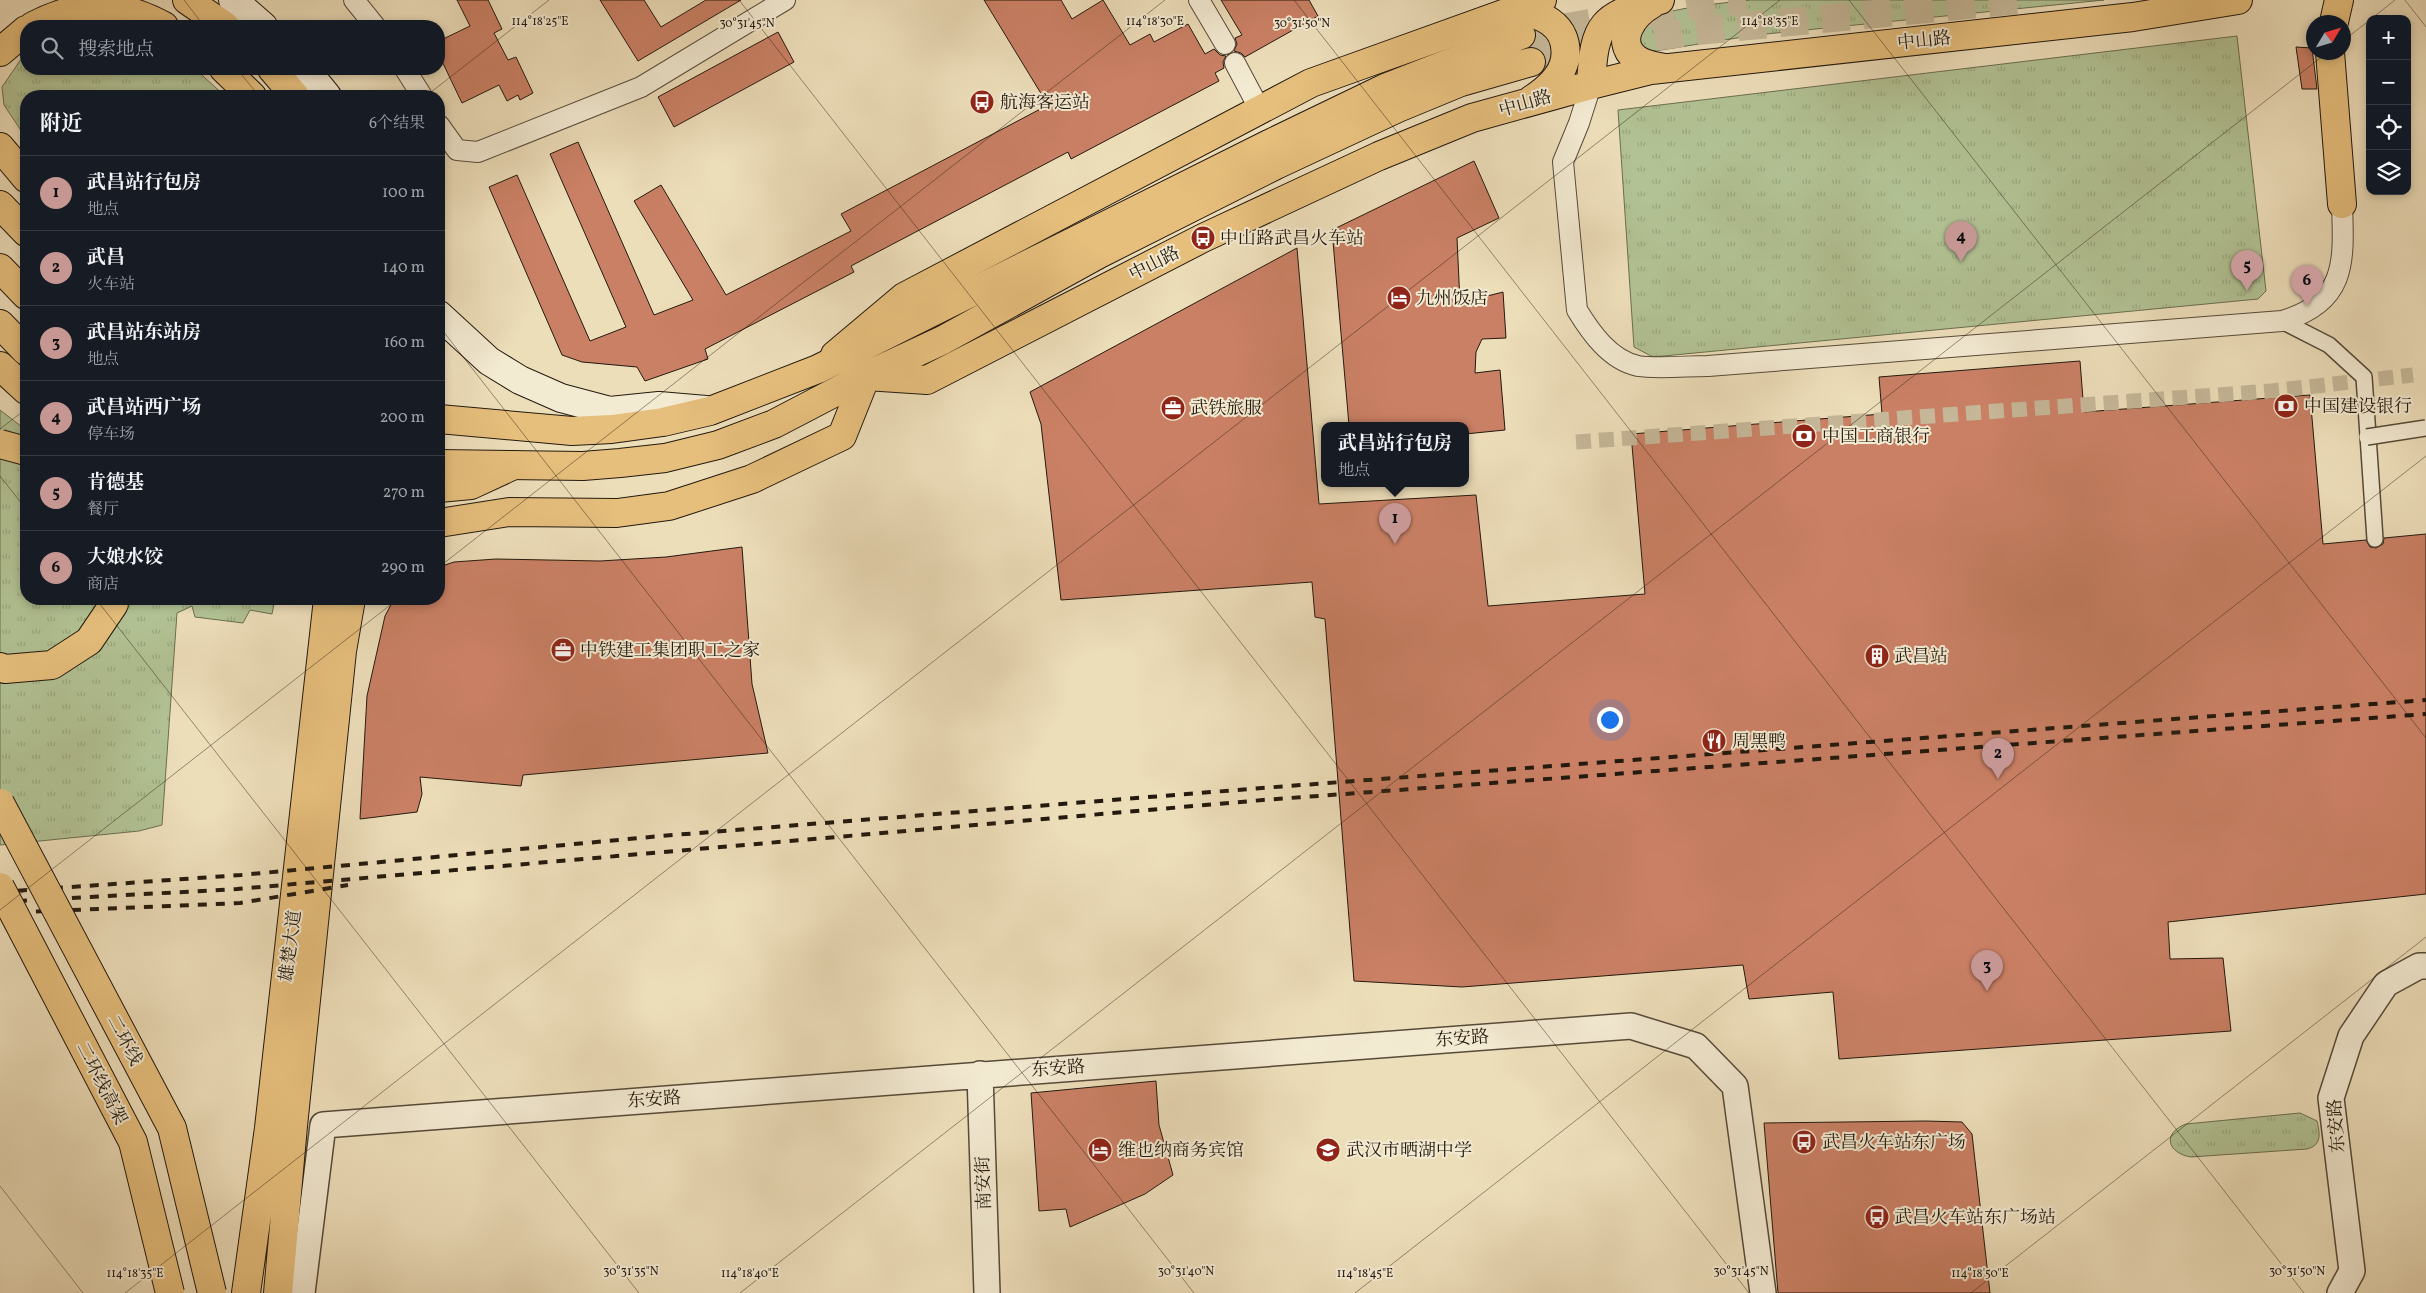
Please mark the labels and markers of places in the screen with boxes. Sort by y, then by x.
bus stop icon: 航海客运站 [969,89,995,115]
place label: 航海客运站 [1000,91,1090,116]
pin: 4 [1945,221,1977,262]
bus stop icon: 中山路武昌火车站 [1190,225,1216,251]
place label: 中山路武昌火车站 [1220,227,1364,252]
pin: 5 [2231,250,2263,291]
pin: 6 [2291,265,2323,306]
hotel icon: 九州饭店 [1386,285,1412,311]
place label: 九州饭店 [1416,287,1488,312]
bank icon: 中国建设银行 [2273,393,2299,419]
office icon: 武铁旅服 [1160,395,1186,421]
place label: 中国建设银行 [2304,395,2412,420]
place label: 武铁旅服 [1190,397,1262,422]
bank icon: 中国工商银行 [1791,423,1817,449]
place label: 中国工商银行 [1822,425,1930,450]
pin: 1 [1379,503,1411,544]
office icon: 中铁建工集团职工之家 [550,637,576,663]
place label: 中铁建工集团职工之家 [580,639,760,664]
building icon: 武昌站 [1864,643,1890,669]
place label: 武昌站 [1894,645,1948,670]
restaurant icon: 周黑鸭 [1701,728,1727,754]
place label: 周黑鸭 [1732,730,1786,755]
pin: 2 [1982,738,2014,779]
pin: 3 [1971,950,2003,991]
bus stop icon: 武昌火车站东广场 [1791,1129,1817,1155]
place label: 武昌火车站东广场 [1822,1131,1966,1156]
hotel icon: 维也纳商务宾馆 [1087,1137,1113,1163]
school or university icon: 武汉市晒湖中学 [1315,1137,1341,1163]
place label: 维也纳商务宾馆 [1118,1139,1244,1164]
place label: 武汉市晒湖中学 [1346,1139,1472,1164]
bus stop icon: 武昌火车站东广场站 [1864,1204,1890,1230]
place label: 武昌火车站东广场站 [1894,1206,2056,1231]

